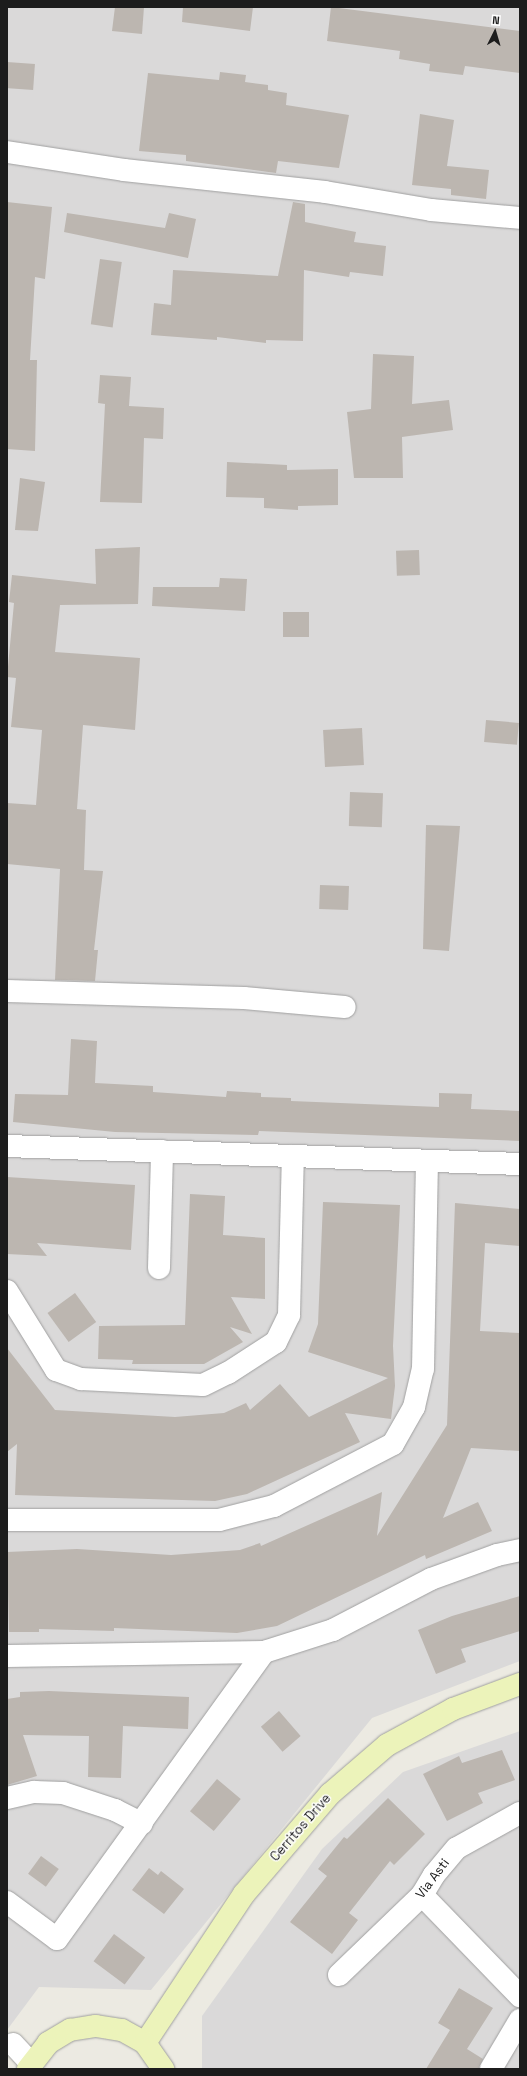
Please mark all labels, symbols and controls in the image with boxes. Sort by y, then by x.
north arrow [475,12,515,52]
text: N [492,13,500,27]
street label: Cerritos Drive [268,1791,334,1865]
street label: Via Asti [413,1856,453,1902]

